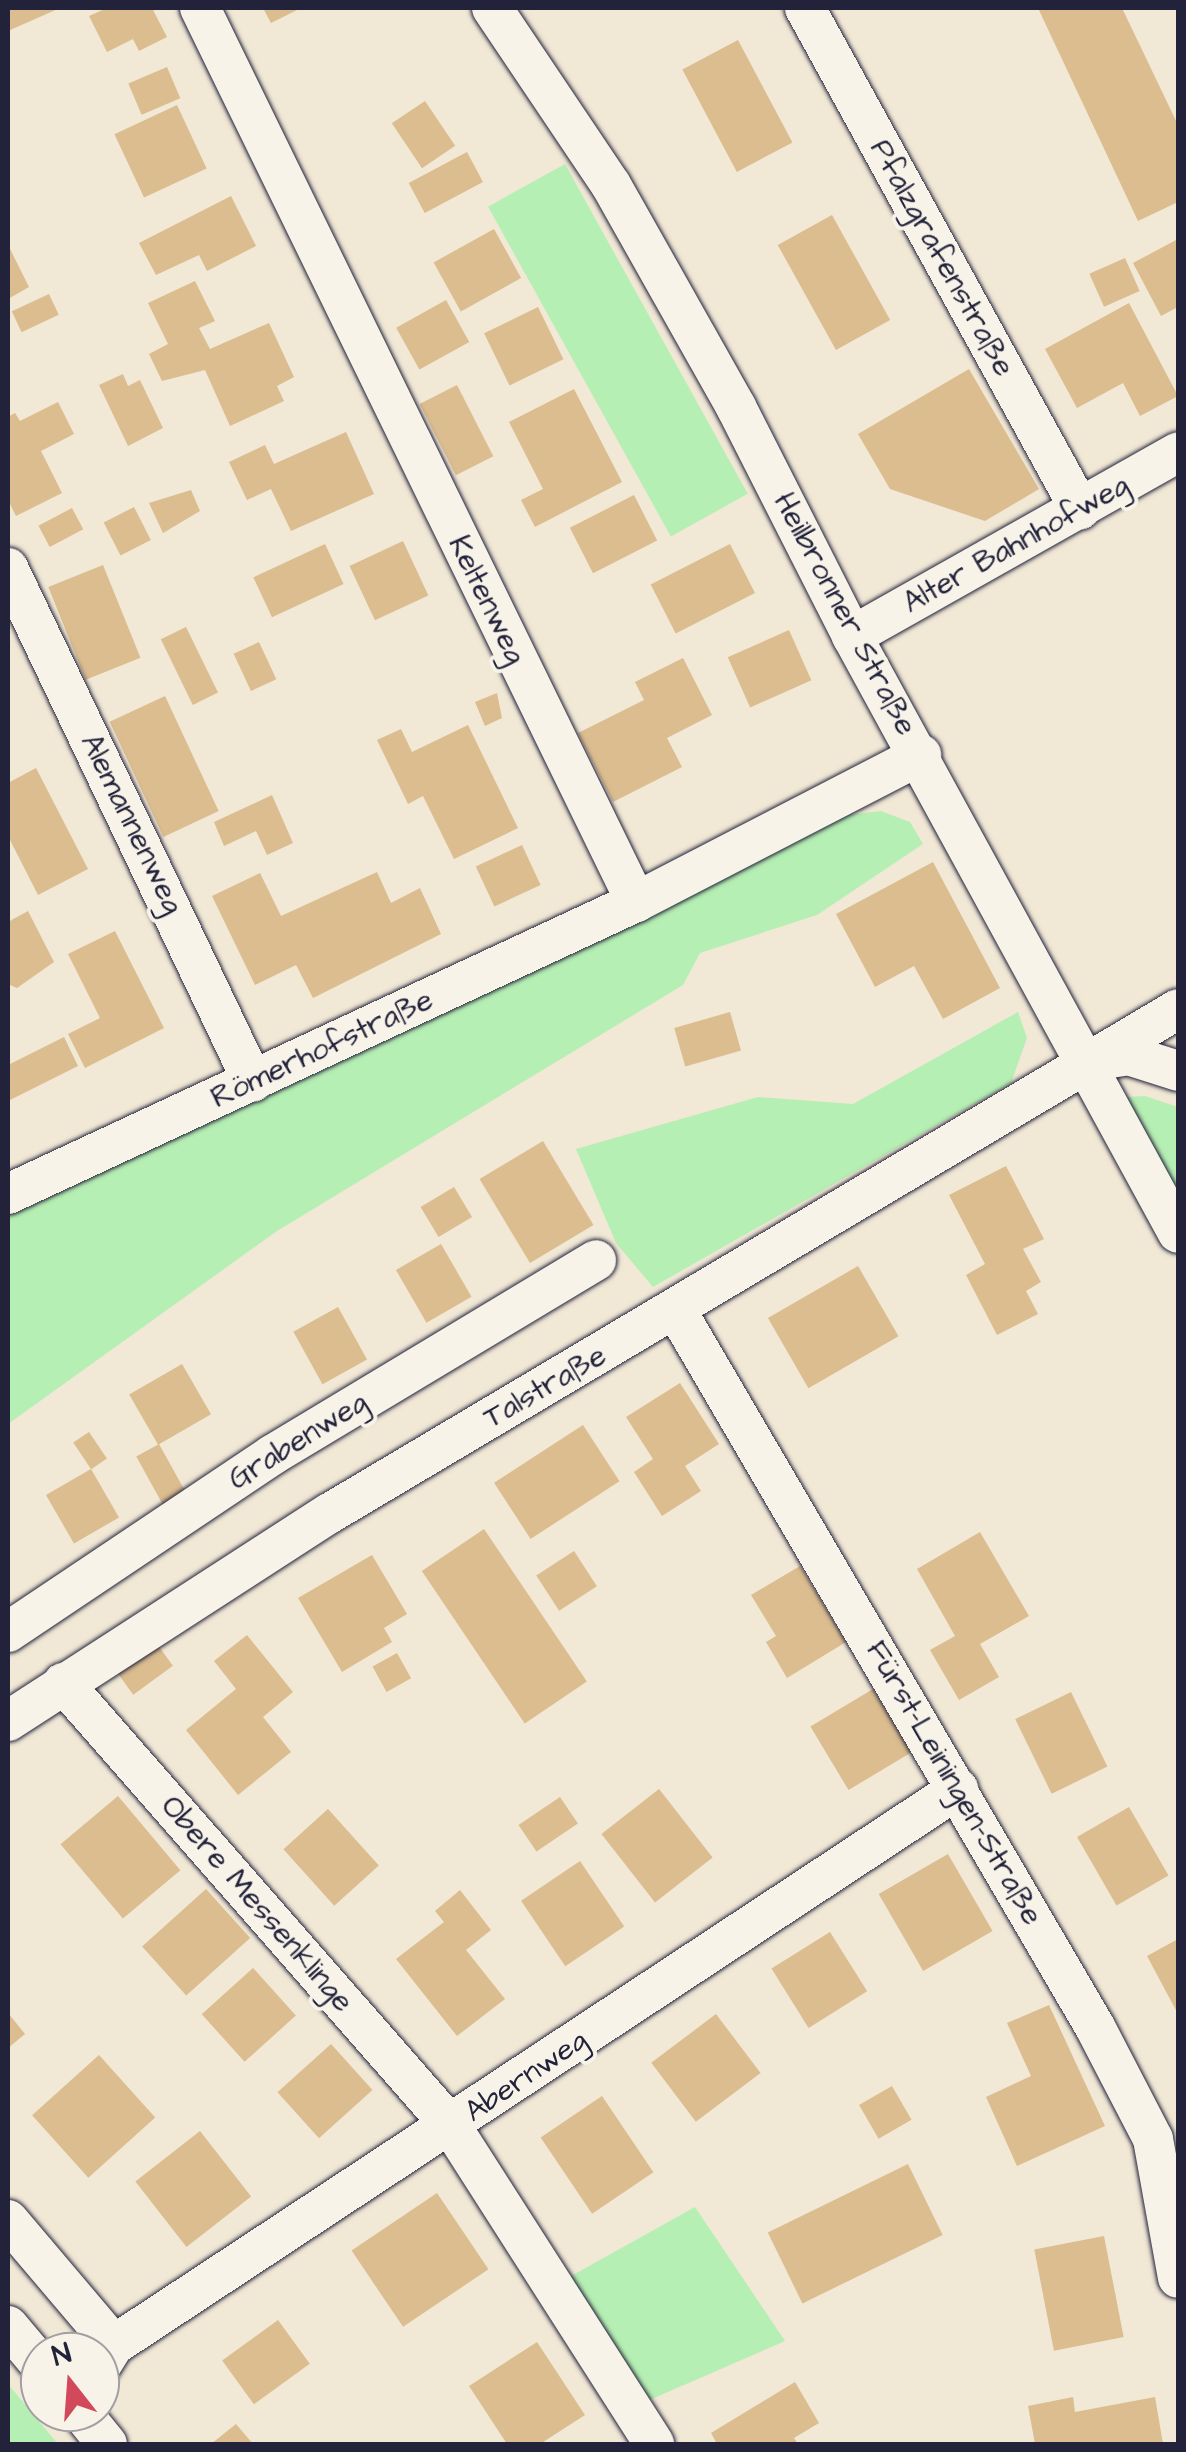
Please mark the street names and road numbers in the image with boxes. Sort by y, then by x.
street label: Pfalzgrafenstraße [862,134,1022,382]
street label: Alter Bahnhofweg [897,467,1135,621]
street label: Heilbronner Straße [766,487,924,741]
street label: Keltenweg [440,530,534,670]
street label: Alemannenweg [73,728,191,920]
street label: Römerhofstraße [205,982,439,1116]
street label: Talstraße [477,1338,613,1436]
street label: Grabenweg [222,1384,374,1498]
street label: Fürst-Leiningen-Straße [858,1635,1050,1931]
street label: Obere Messenklinge [153,1789,361,2019]
street label: Abernweg [458,2022,594,2130]

